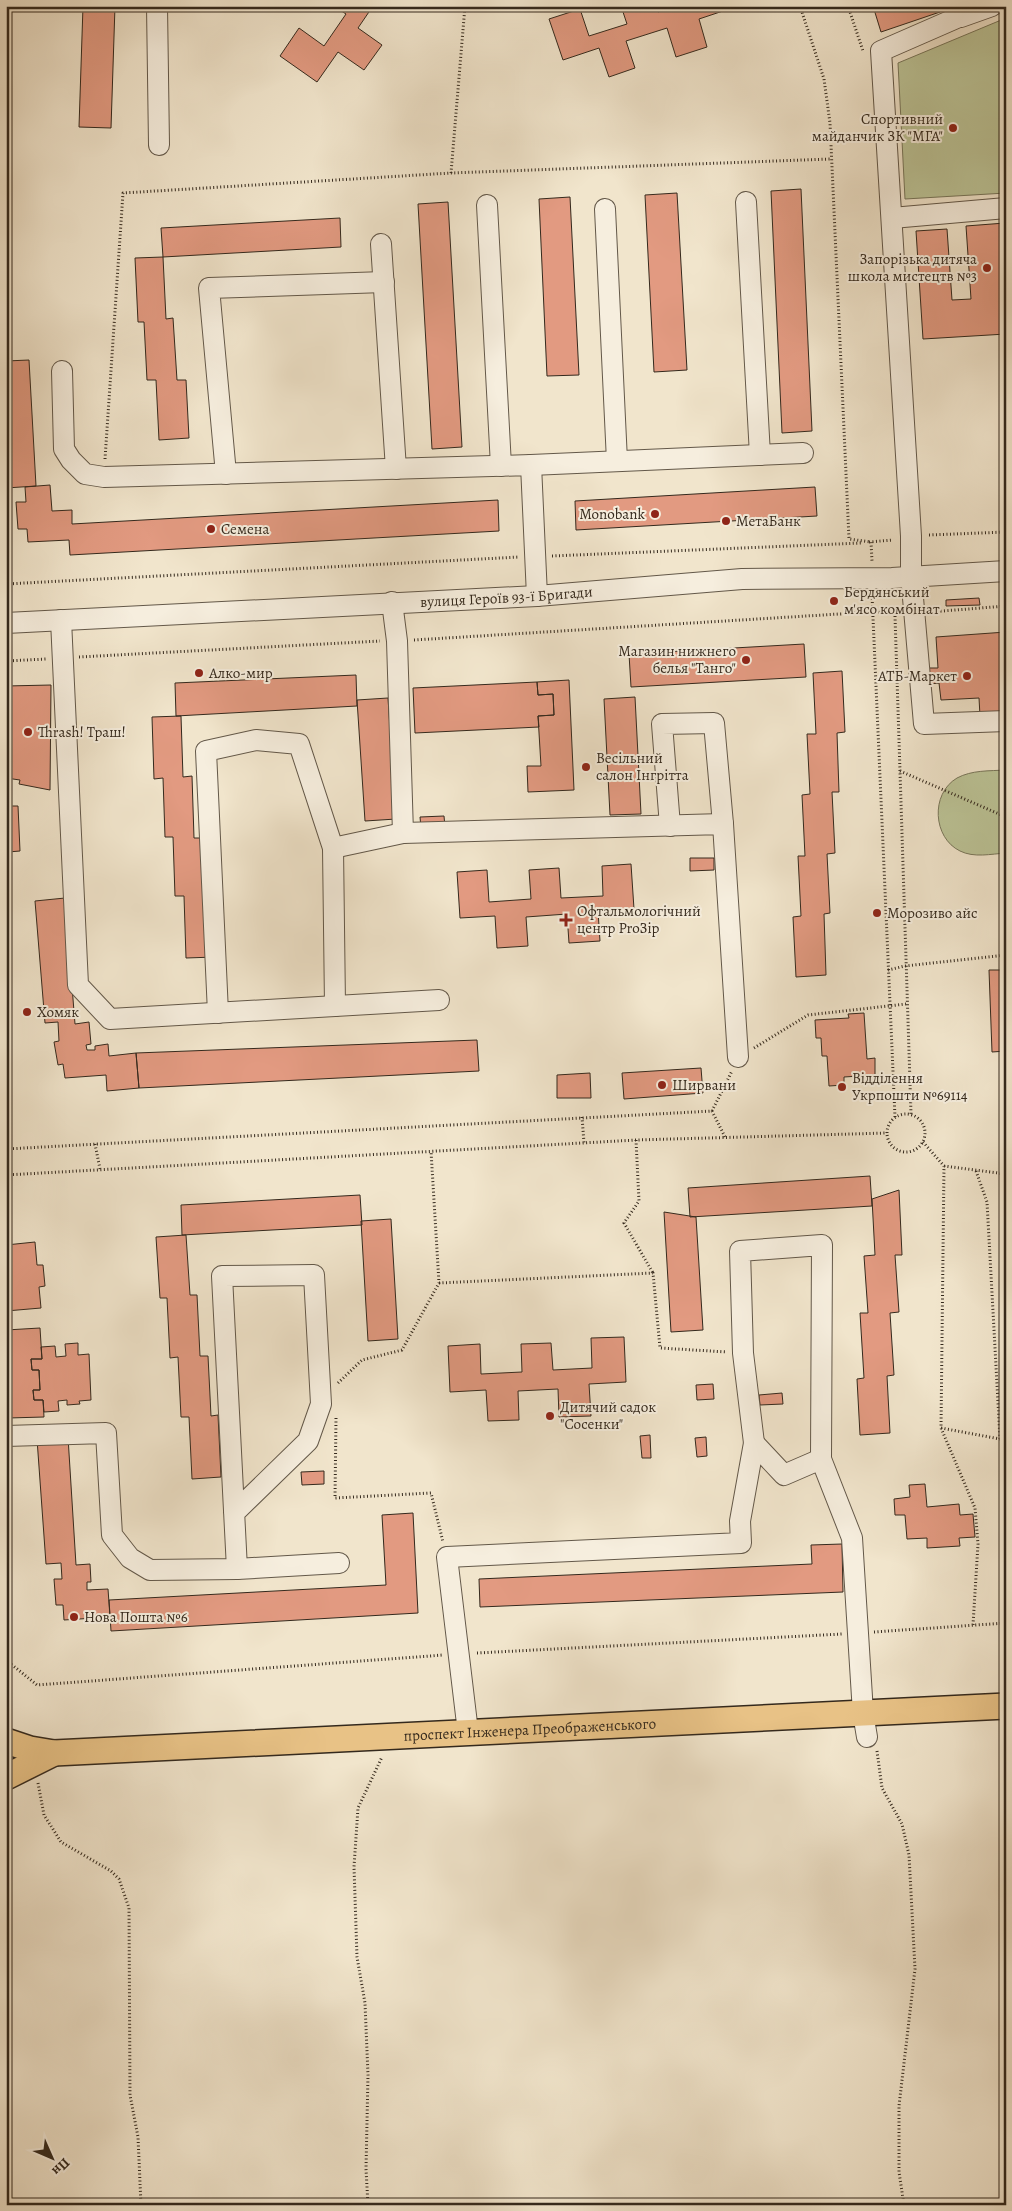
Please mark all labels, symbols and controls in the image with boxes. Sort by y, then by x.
place label: Спортивний майданчик ЗК "МГА" [812,109,943,146]
marker: Спортивний майданчик ЗК "МГА" [947,122,959,134]
place label: Запорізька дитяча школа мистецтв №3 [848,249,977,286]
marker: Запорізька дитяча школа мистецтв №3 [981,262,993,274]
place label: Monobank [579,504,646,524]
marker: Monobank [649,508,661,520]
place label: МетаБанк [736,511,801,531]
marker: МетаБанк [720,515,732,527]
place label: Семена [221,519,270,539]
marker: Семена [205,523,217,535]
street label: вулиця Героїв 93-ї Бригади [420,581,594,612]
place label: Бердянський м'ясо комбінат [844,582,940,619]
marker: Бердянський м'ясо комбінат [828,595,840,607]
place label: Магазин нижнего белья "Танго" [618,641,736,678]
marker: Магазин нижнего белья "Танго" [740,654,752,666]
place label: Алко-мир [208,663,273,683]
place label: АТБ-Маркет [877,666,957,686]
marker: Алко-мир [193,667,205,679]
marker: АТБ-Маркет [961,670,973,682]
place label: Thrash! Траш! [38,722,126,742]
marker: Thrash! Траш! [22,726,34,738]
place label: Весільний салон Інгрітта [596,748,689,785]
marker: Весільний салон Інгрітта [580,761,592,773]
place label: Офтальмологічний центр ProЗір [577,901,701,938]
place label: Морозиво айс [887,903,978,923]
marker: Морозиво айс [871,907,883,919]
marker: Офтальмологічний центр ProЗір [559,913,573,927]
place label: Хомяк [37,1002,79,1022]
marker: Хомяк [21,1006,33,1018]
place label: Відділення Укрпошти №69114 [852,1068,968,1105]
place label: Ширвани [672,1075,736,1095]
marker: Ширвани [656,1079,668,1091]
marker: Відділення Укрпошти №69114 [836,1081,848,1093]
place label: Дитячий садок "Сосенки" [560,1397,656,1434]
marker: Дитячий садок "Сосенки" [544,1410,556,1422]
place label: Нова Пошта №6 [84,1607,188,1627]
marker: Нова Пошта №6 [68,1611,80,1623]
street label: проспект Інженера Преображенського [403,1713,657,1746]
north arrow [28,2134,78,2184]
text: Пн [48,2154,74,2180]

